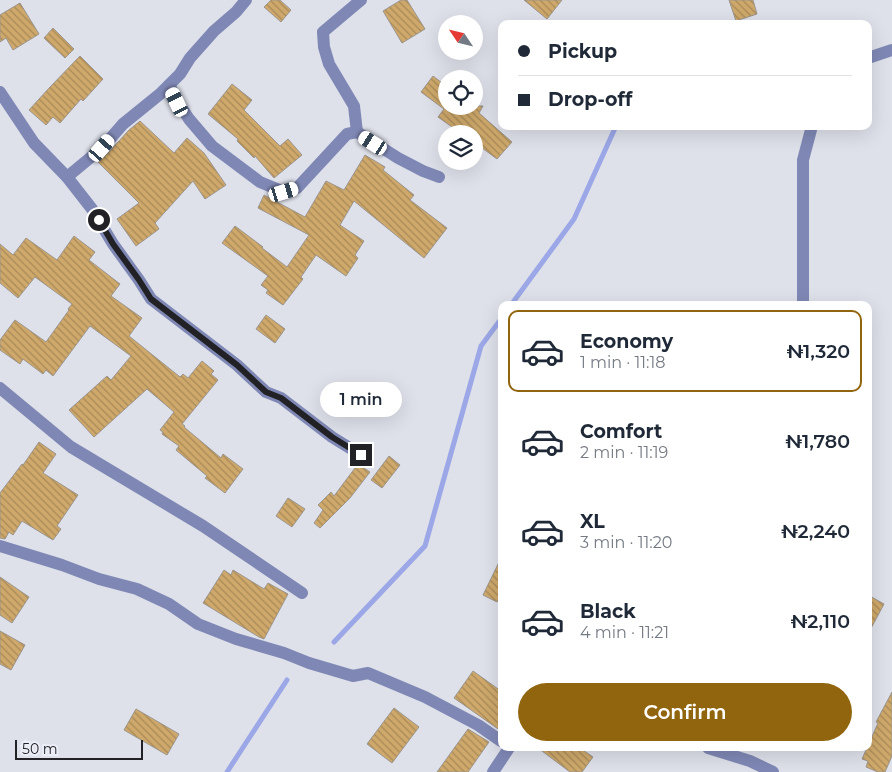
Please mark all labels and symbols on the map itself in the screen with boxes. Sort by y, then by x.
north arrow [438,15,482,60]
car [163,85,190,119]
car [356,129,389,157]
car [86,132,117,164]
car [267,180,300,204]
route start [88,209,110,231]
callout: 1 min [320,382,402,418]
route end [350,444,372,466]
scale bar [15,737,142,760]

